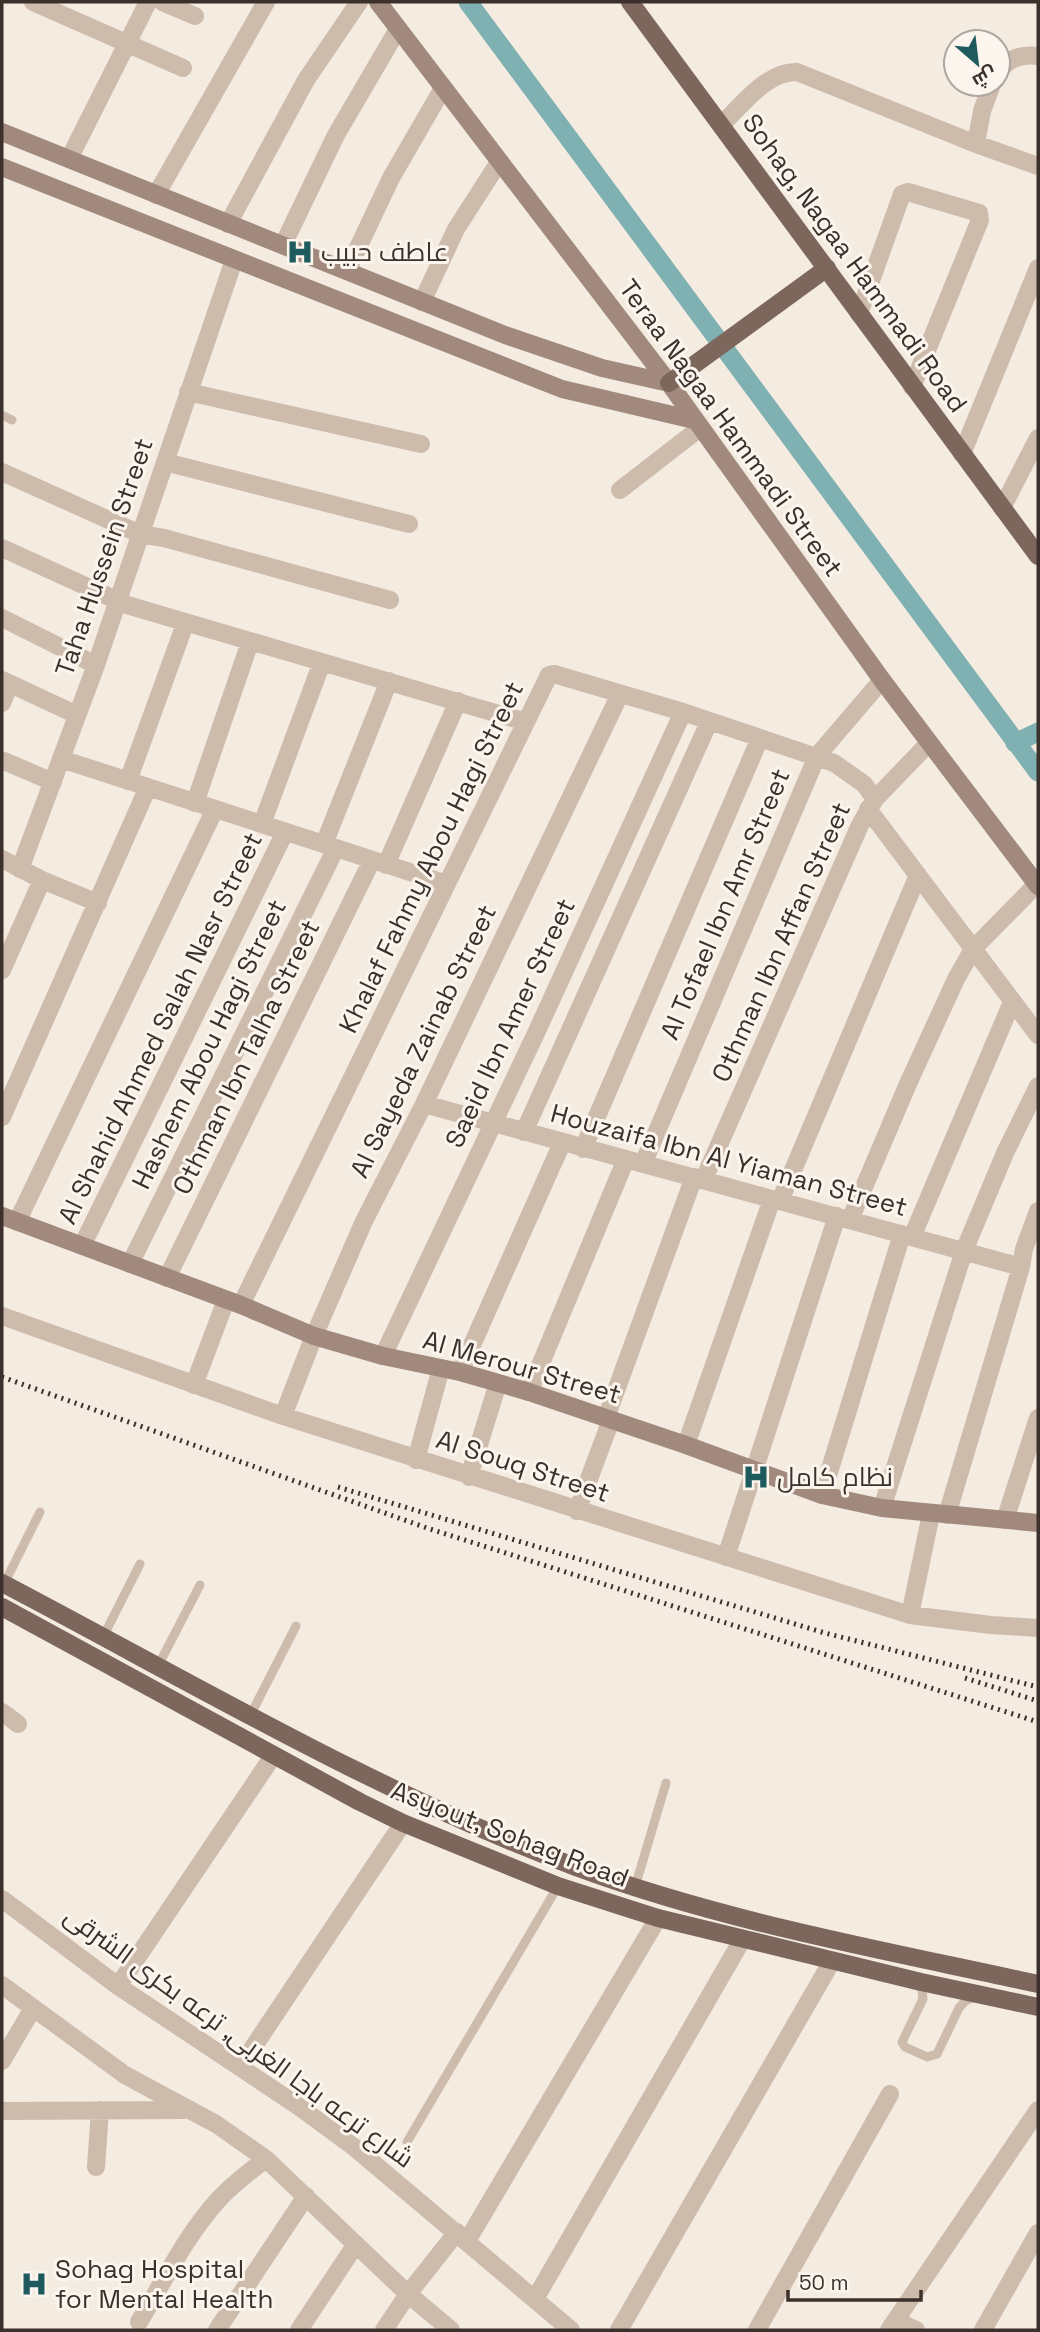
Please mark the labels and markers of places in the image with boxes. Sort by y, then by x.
place label: عاطف حبيب [321,235,448,269]
hospital icon: عاطف حبيب [285,237,315,267]
place label: نظام كامل [777,1460,893,1495]
hospital icon: نظام كامل [741,1462,771,1492]
place label: Sohag Hospital for Mental Health [55,2252,273,2316]
hospital icon: Sohag Hospital for Mental Health [19,2269,49,2299]

